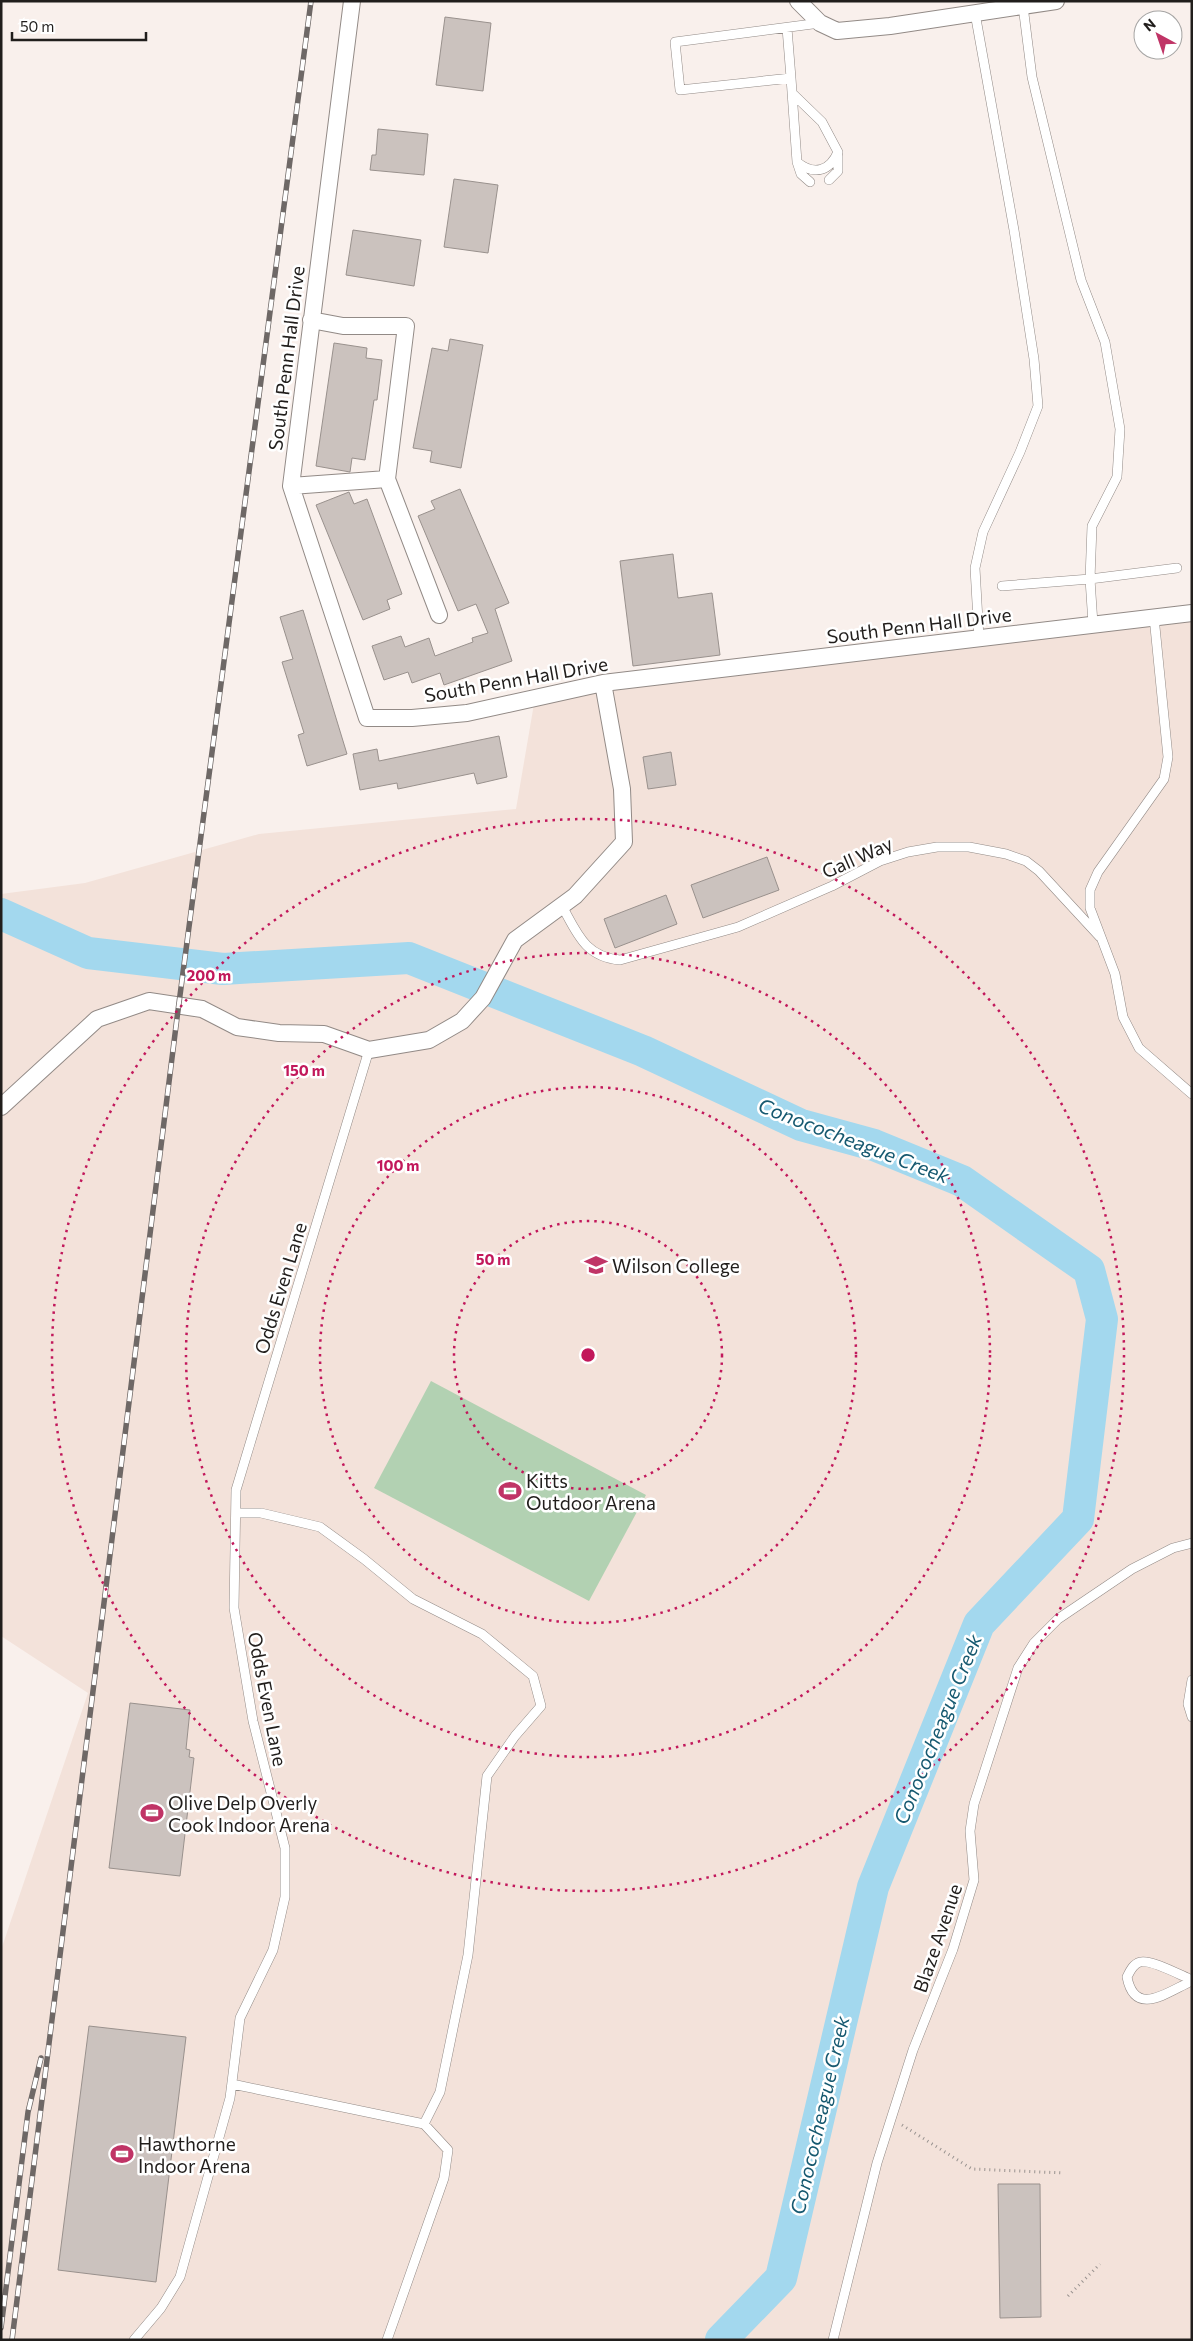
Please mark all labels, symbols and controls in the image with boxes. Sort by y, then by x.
scale bar [12,10,146,42]
north arrow [1133,10,1183,60]
text: N [1140,15,1159,35]
text: 50 m [20,17,54,35]
street label: South Penn Hall Drive [263,264,309,452]
street label: South Penn Hall Drive [825,602,1013,648]
street label: South Penn Hall Drive [423,652,609,706]
street label: Gall Way [818,831,896,883]
text: 200 m [187,966,231,984]
text: 150 m [283,1061,325,1079]
water label: Conococheague Creek [755,1092,954,1188]
text: 100 m [377,1156,419,1174]
street label: Odds Even Lane [249,1219,311,1357]
text: 50 m [476,1250,510,1268]
school or university icon: Wilson College [583,1252,609,1278]
place label: Wilson College [612,1254,740,1277]
centre of rings [579,1346,597,1364]
place label: Kitts Outdoor Arena [526,1469,656,1514]
sports icon: Kitts Outdoor Arena [497,1478,523,1504]
water label: Conococheague Creek [888,1629,987,1828]
street label: Odds Even Lane [244,1630,292,1768]
place label: Olive Delp Overly Cook Indoor Arena [168,1791,330,1836]
sports icon: Olive Delp Overly Cook Indoor Arena [139,1800,165,1826]
street label: Blaze Avenue [908,1881,966,1995]
water label: Conococheague Creek [784,2012,854,2217]
place label: Hawthorne Indoor Arena [138,2132,250,2177]
sports icon: Hawthorne Indoor Arena [109,2141,135,2167]

